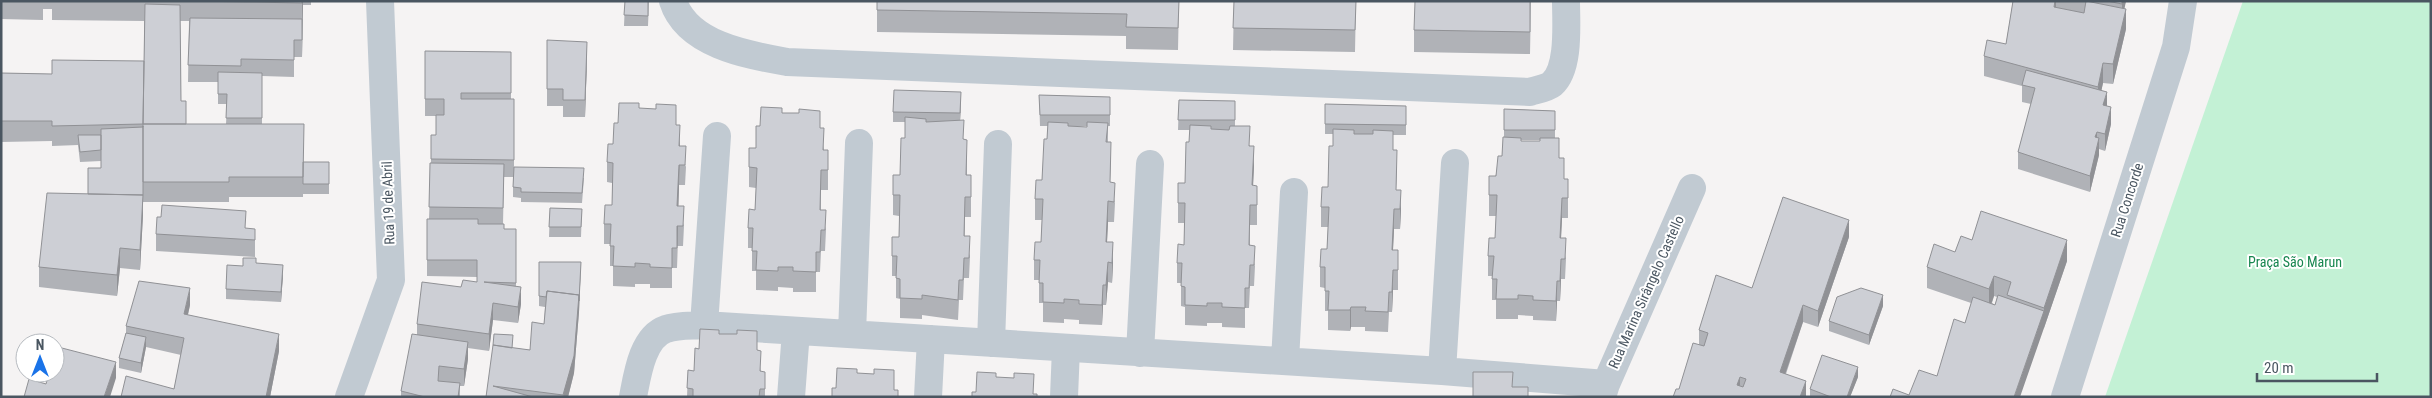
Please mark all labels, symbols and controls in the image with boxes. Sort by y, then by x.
street label: Rua Concorde [2107,160,2147,239]
street label: Rua 19 de Abril [379,161,397,245]
street label: Rua Marina Sirângelo Castello [1605,213,1687,371]
park label: Praça São Marun [2248,254,2342,270]
north arrow [15,333,65,383]
text: N [36,337,44,353]
scale bar [2257,350,2377,382]
text: 20 m [2264,359,2294,377]

